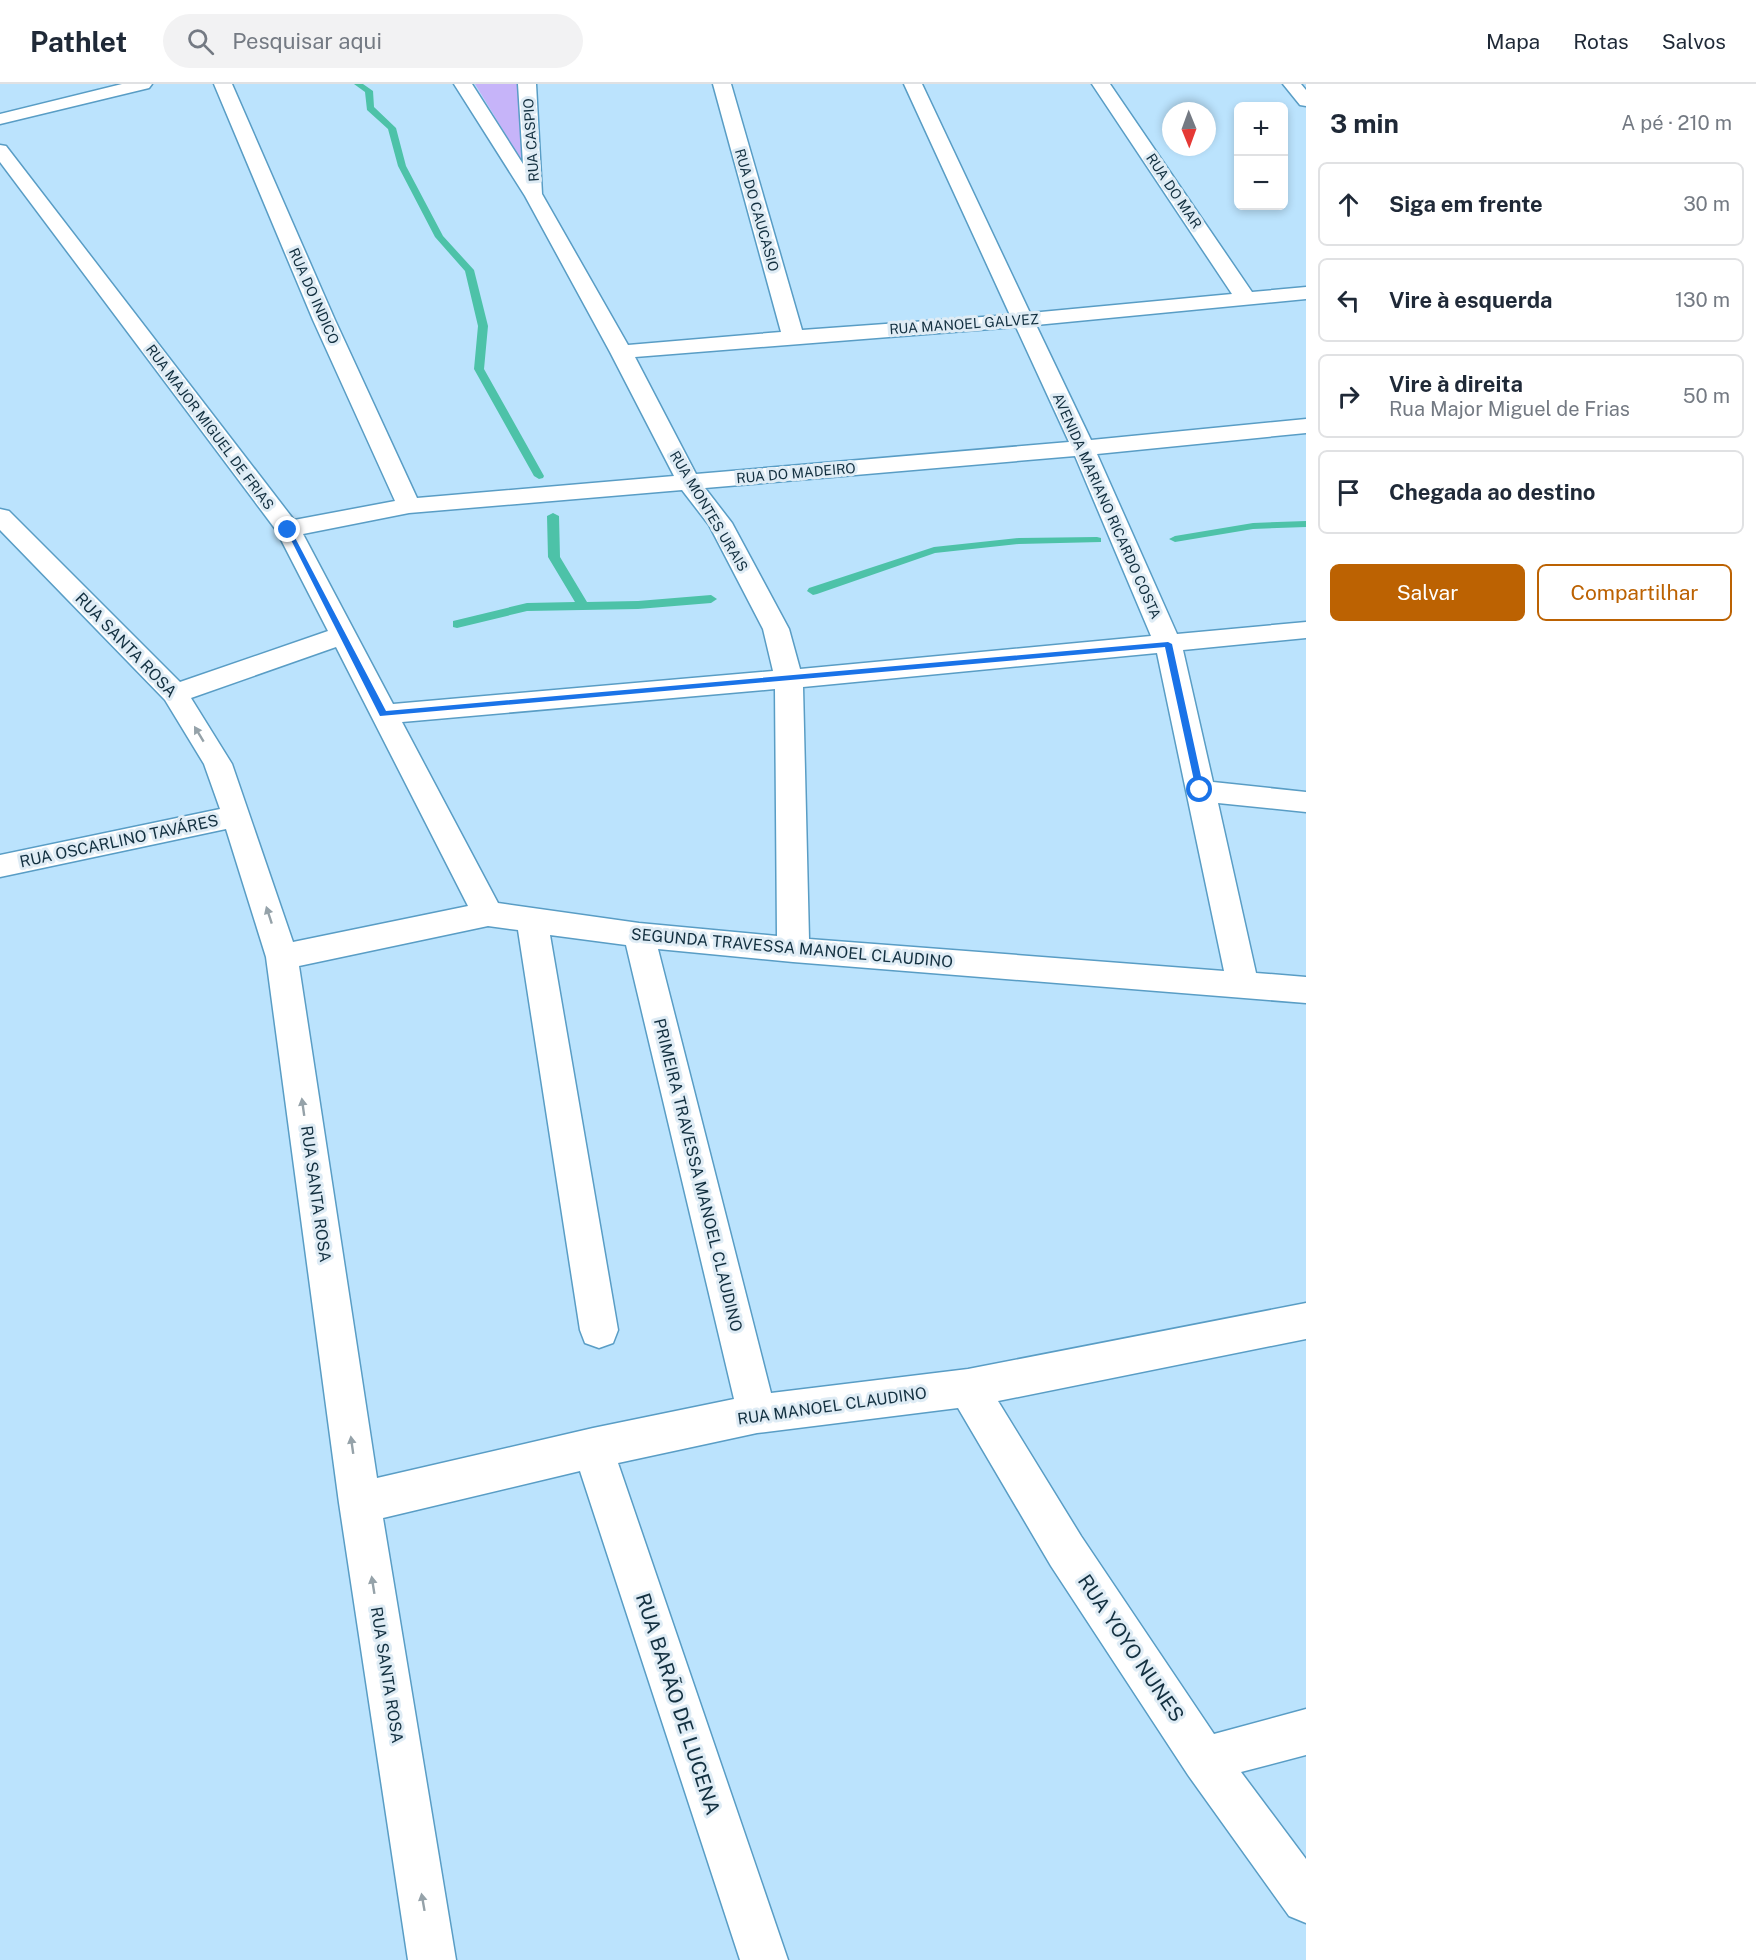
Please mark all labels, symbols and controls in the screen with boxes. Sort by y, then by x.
search box [163,14,583,68]
text: Pathlet [30,25,127,58]
icon: search [184,25,217,58]
text: Pesquisar aqui [232,28,382,54]
text: Mapa [1486,29,1540,54]
text: Rotas [1573,29,1629,54]
text: Salvos [1662,29,1726,54]
street label: RUA CASPIO [520,98,542,182]
north arrow [1162,102,1216,156]
map controls [1234,102,1288,210]
button: + [1234,102,1288,156]
text: 3 min [1330,108,1399,139]
text: A pé · 210 m [1621,111,1732,135]
street label: RUA DO CAUCASIO [732,147,782,273]
street label: RUA DO MAR [1143,150,1205,232]
button: − [1234,156,1288,210]
icon: ahead [1332,188,1365,221]
text: Siga em frente [1389,191,1543,217]
text: 30 m [1683,192,1730,216]
street label: RUA DO INDICO [286,246,342,346]
icon: left [1332,284,1365,317]
text: Vire à esquerda [1389,287,1553,313]
text: 130 m [1675,288,1730,312]
street label: RUA MANOEL GALVEZ [889,311,1039,337]
street label: RUA MAJOR MIGUEL DE FRIAS [143,341,277,513]
text: Vire à direita [1389,371,1523,397]
icon: right [1332,380,1365,413]
text: 50 m [1683,384,1730,408]
street label: AVENIDA MARIANO RICARDO COSTA [1050,391,1164,621]
text: Rua Major Miguel de Frias [1389,397,1630,421]
street label: RUA MONTES URAIS [667,448,751,574]
street label: RUA DO MADEIRO [736,460,856,486]
icon: arrive [1332,476,1365,509]
text: Chegada ao destino [1389,479,1595,505]
route end [274,516,300,542]
button: Salvar [1330,564,1525,621]
button: Compartilhar [1537,564,1732,621]
street label: RUA SANTA ROSA [71,589,181,701]
one-way arrow [194,726,205,742]
route start [1186,776,1212,802]
street label: RUA OSCARLINO TAVÁRES [18,810,220,871]
one-way arrow [264,906,273,924]
street label: SEGUNDA TRAVESSA MANOEL CLAUDINO [630,924,954,972]
street label: PRIMEIRA TRAVESSA MANOEL CLAUDINO [650,1016,746,1334]
one-way arrow [299,1097,308,1116]
street label: RUA SANTA ROSA [297,1124,335,1264]
street label: RUA MANOEL CLAUDINO [736,1383,928,1429]
one-way arrow [347,1436,356,1455]
street label: RUA YOYO NUNES [1073,1570,1189,1726]
one-way arrow [368,1576,377,1595]
street label: RUA BARÃO DE LUCENA [631,1590,726,1818]
street label: RUA SANTA ROSA [367,1605,407,1745]
one-way arrow [418,1893,427,1912]

